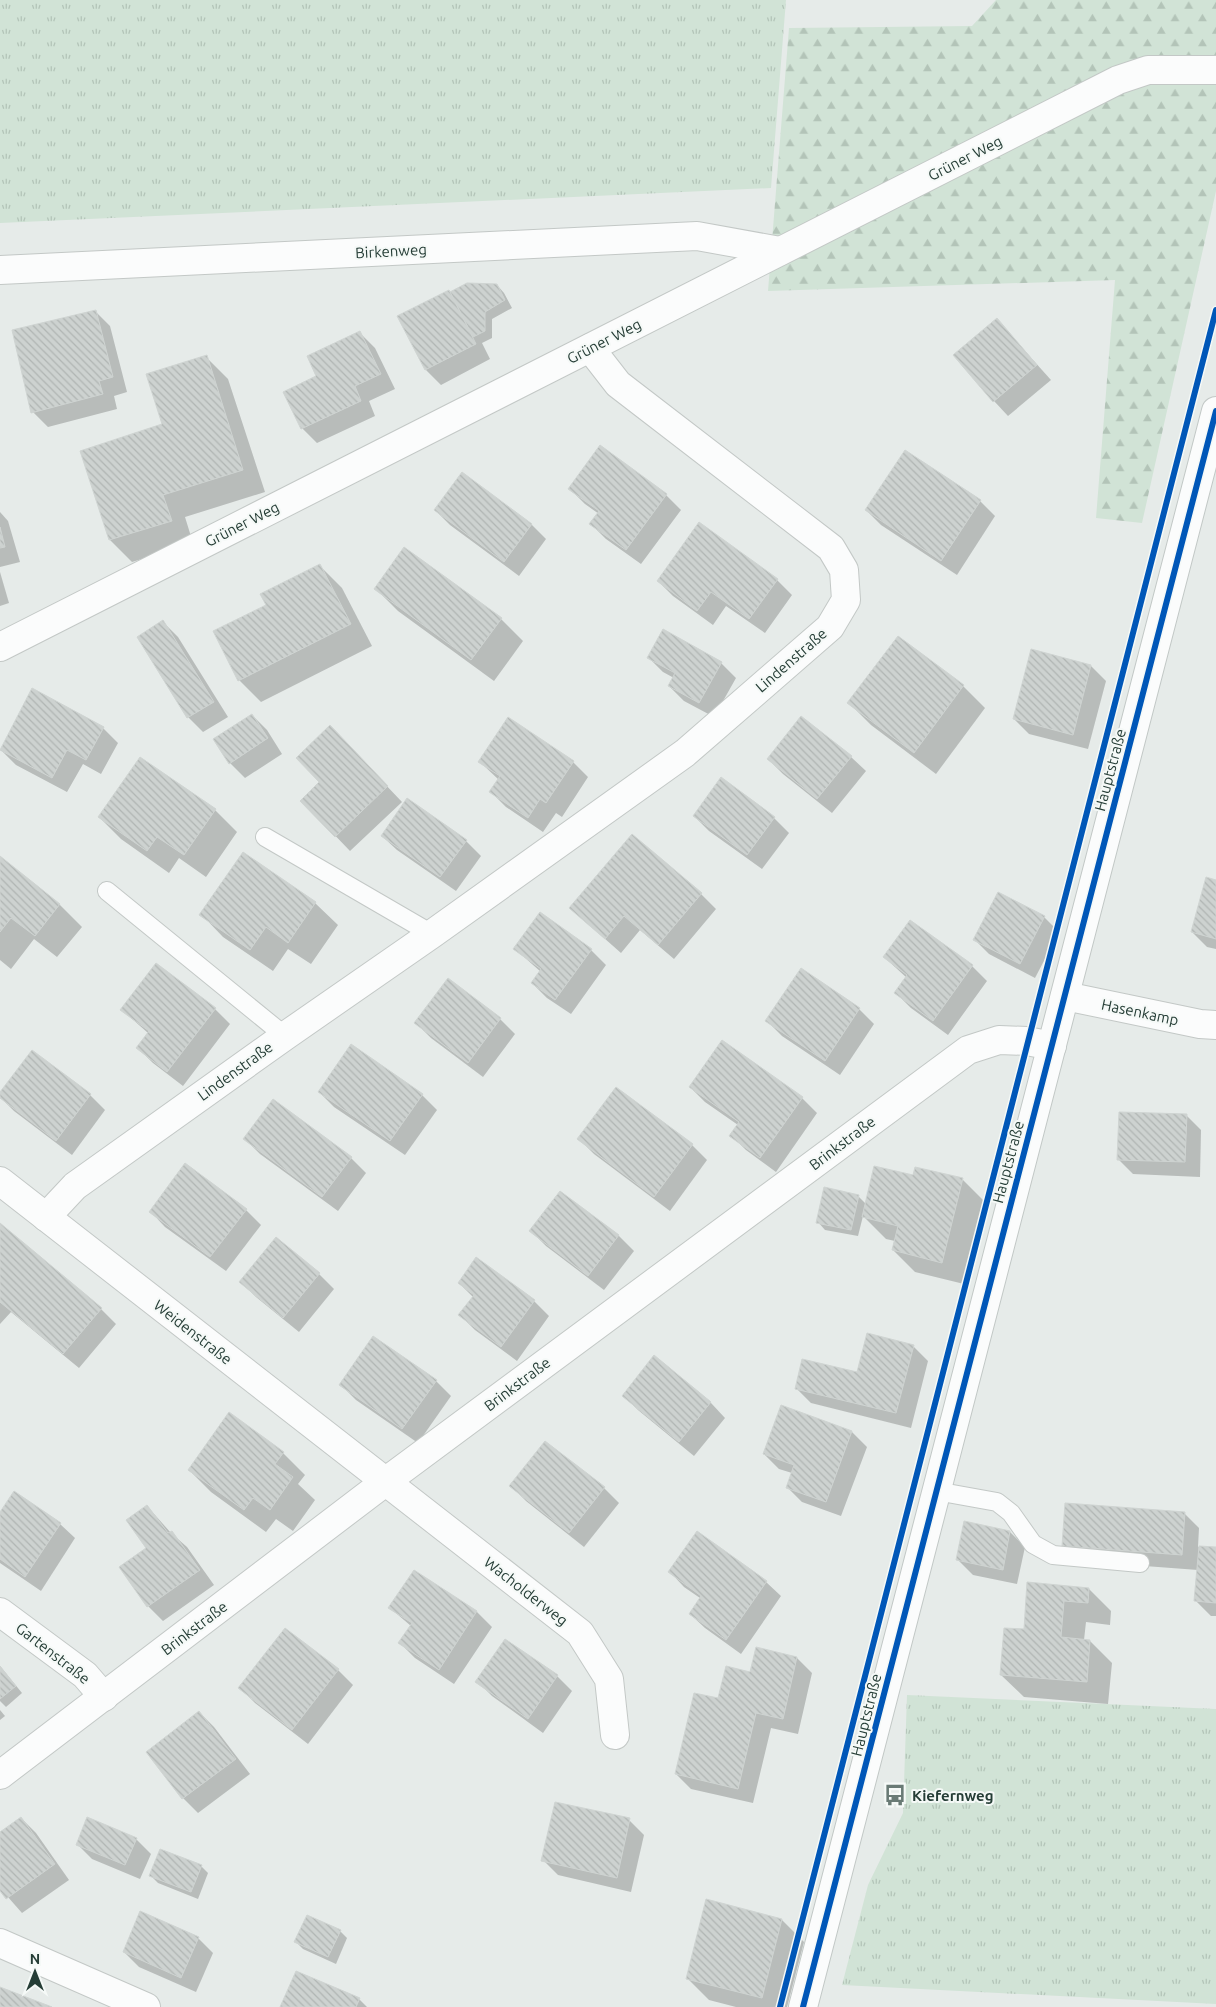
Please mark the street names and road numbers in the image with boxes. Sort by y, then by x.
street label: Grüner Weg [925,132,1005,184]
street label: Birkenweg [355,241,427,261]
street label: Grüner Weg [564,315,644,367]
street label: Grüner Weg [202,498,282,550]
street label: Lindenstraße [752,625,830,695]
street label: Hauptstraße [1091,727,1129,813]
street label: Hasenkamp [1100,996,1180,1028]
street label: Lindenstraße [194,1038,276,1104]
street label: Brinkstraße [806,1113,878,1173]
street label: Hauptstraße [989,1119,1027,1205]
street label: Weidenstraße [151,1296,235,1368]
street label: Brinkstraße [481,1354,553,1414]
street label: Wacholderweg [481,1553,571,1629]
street label: Brinkstraße [158,1598,230,1658]
street label: Gartenstraße [13,1619,93,1687]
street label: Hauptstraße [848,1672,884,1758]

